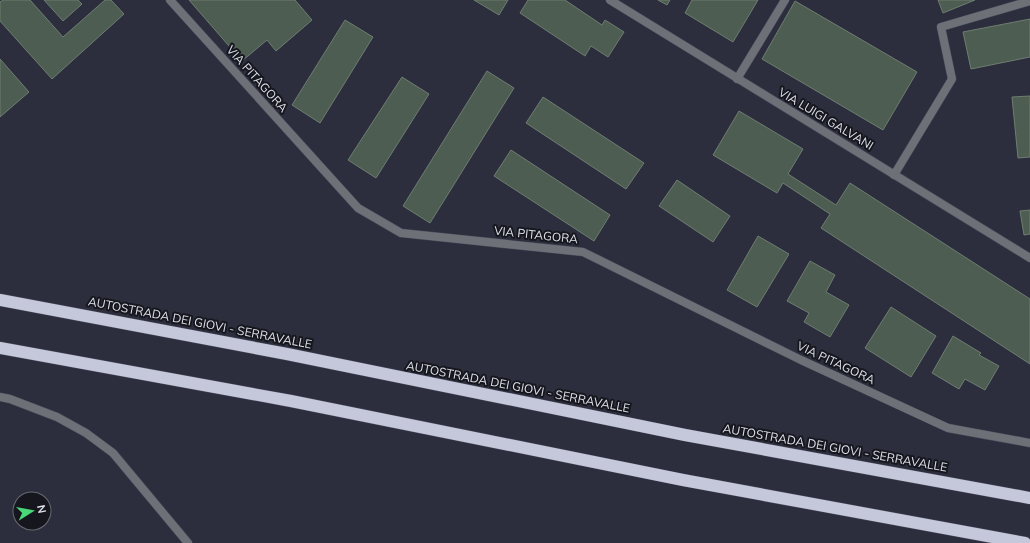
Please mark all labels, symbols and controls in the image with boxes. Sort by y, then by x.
street label: VIA PITAGORA [224,42,291,115]
street label: VIA LUIGI GALVANI [776,84,876,153]
street label: VIA PITAGORA [493,223,579,246]
street label: AUTOSTRADA DEI GIOVI - SERRAVALLE [87,293,313,352]
street label: VIA PITAGORA [795,338,878,387]
street label: AUTOSTRADA DEI GIOVI - SERRAVALLE [405,357,631,416]
street label: AUTOSTRADA DEI GIOVI - SERRAVALLE [722,420,949,475]
north arrow [12,491,52,531]
text: N [34,504,49,515]

